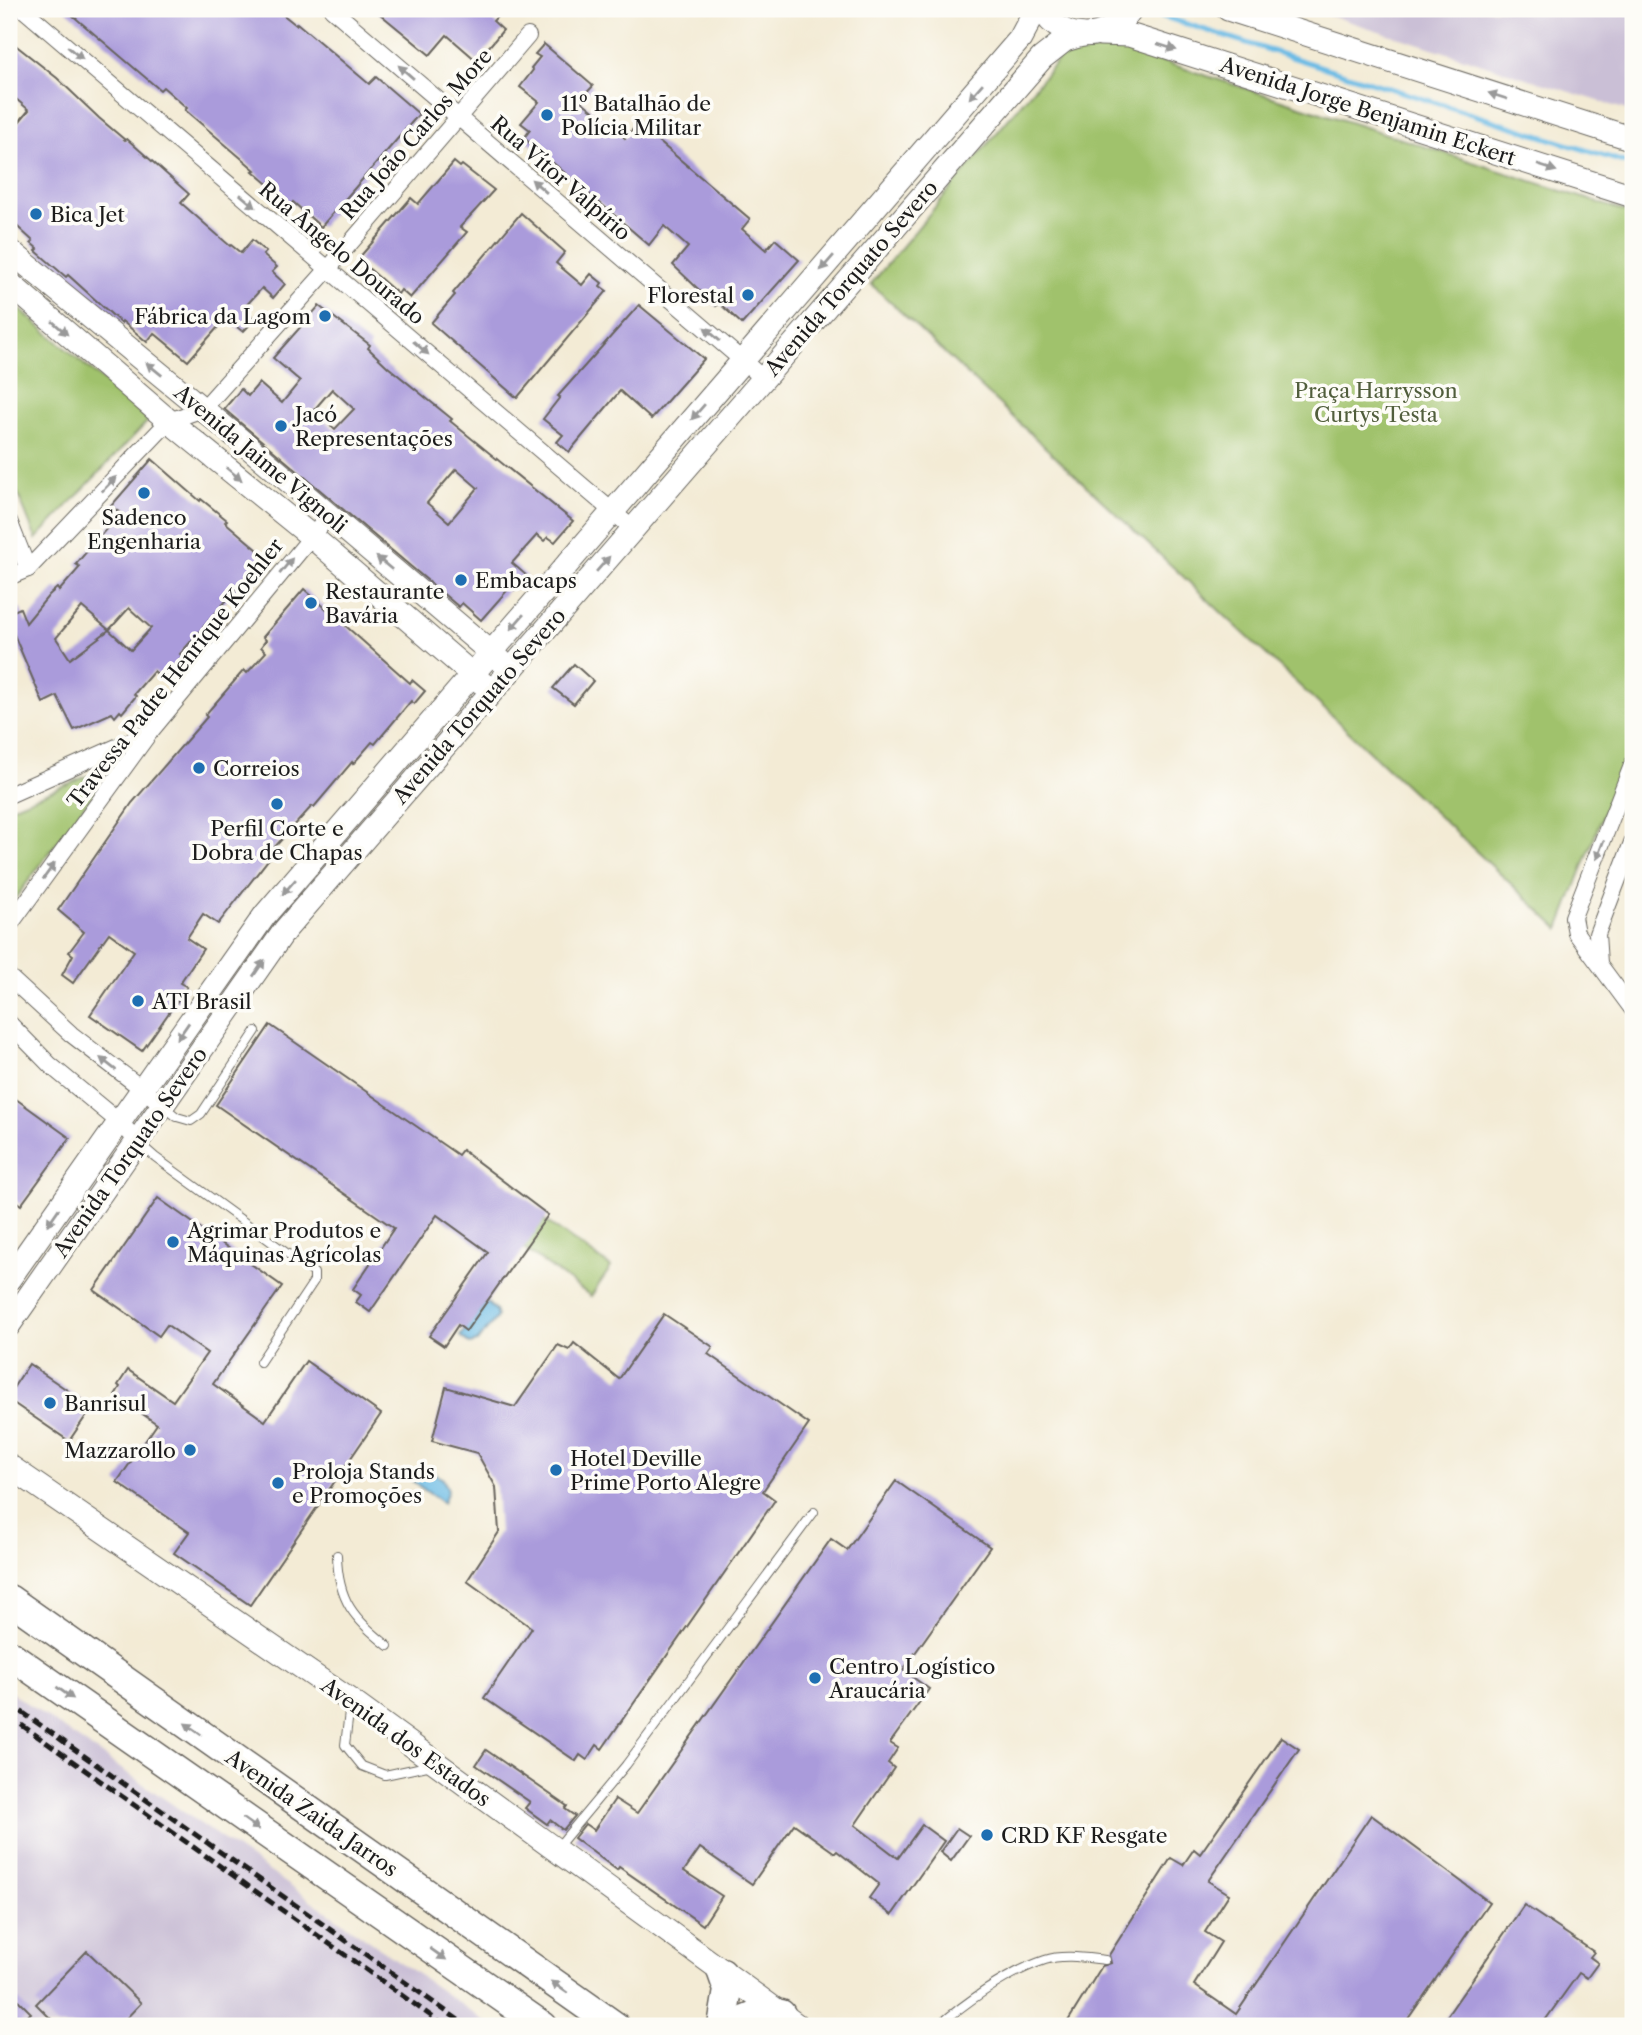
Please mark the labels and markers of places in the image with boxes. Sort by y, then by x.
place label: 11º Batalhão de Polícia Militar [561,91,711,140]
marker: 11º Batalhão de Polícia Militar [539,107,555,123]
place label: Bica Jet [50,202,125,227]
marker: Bica Jet [28,206,44,222]
place label: Florestal [647,283,734,308]
marker: Florestal [740,287,756,303]
place label: Fábrica da Lagom [134,304,311,329]
marker: Fábrica da Lagom [317,308,333,324]
place label: Jacó Representações [292,402,453,451]
marker: Jacó Representações [273,418,289,434]
marker: Sadenco Engenharia [136,485,152,501]
place label: Sadenco Engenharia [87,505,202,554]
place label: Embacaps [475,568,577,593]
marker: Embacaps [453,572,469,588]
place label: Restaurante Bavária [325,579,445,628]
marker: Restaurante Bavária [303,595,319,611]
place label: Correios [213,756,300,781]
marker: Correios [191,760,207,776]
marker: Perfil Corte e Dobra de Chapas [269,796,285,812]
place label: Perfil Corte e Dobra de Chapas [191,816,363,865]
place label: ATI Brasil [151,989,251,1014]
marker: ATI Brasil [130,993,146,1009]
place label: Agrimar Produtos e Máquinas Agrícolas [186,1218,381,1267]
marker: Agrimar Produtos e Máquinas Agrícolas [165,1234,181,1250]
place label: Banrisul [64,1391,146,1416]
marker: Banrisul [42,1395,58,1411]
place label: Mazzarollo [64,1438,176,1463]
marker: Mazzarollo [182,1442,198,1458]
place label: Hotel Deville Prime Porto Alegre [570,1446,761,1495]
place label: Proloja Stands e Promoções [292,1459,435,1508]
marker: Hotel Deville Prime Porto Alegre [548,1462,564,1478]
marker: Proloja Stands e Promoções [270,1475,286,1491]
place label: Centro Logístico Araucária [828,1654,995,1703]
marker: Centro Logístico Araucária [807,1670,823,1686]
place label: CRD KF Resgate [1001,1823,1167,1848]
marker: CRD KF Resgate [979,1827,995,1843]

